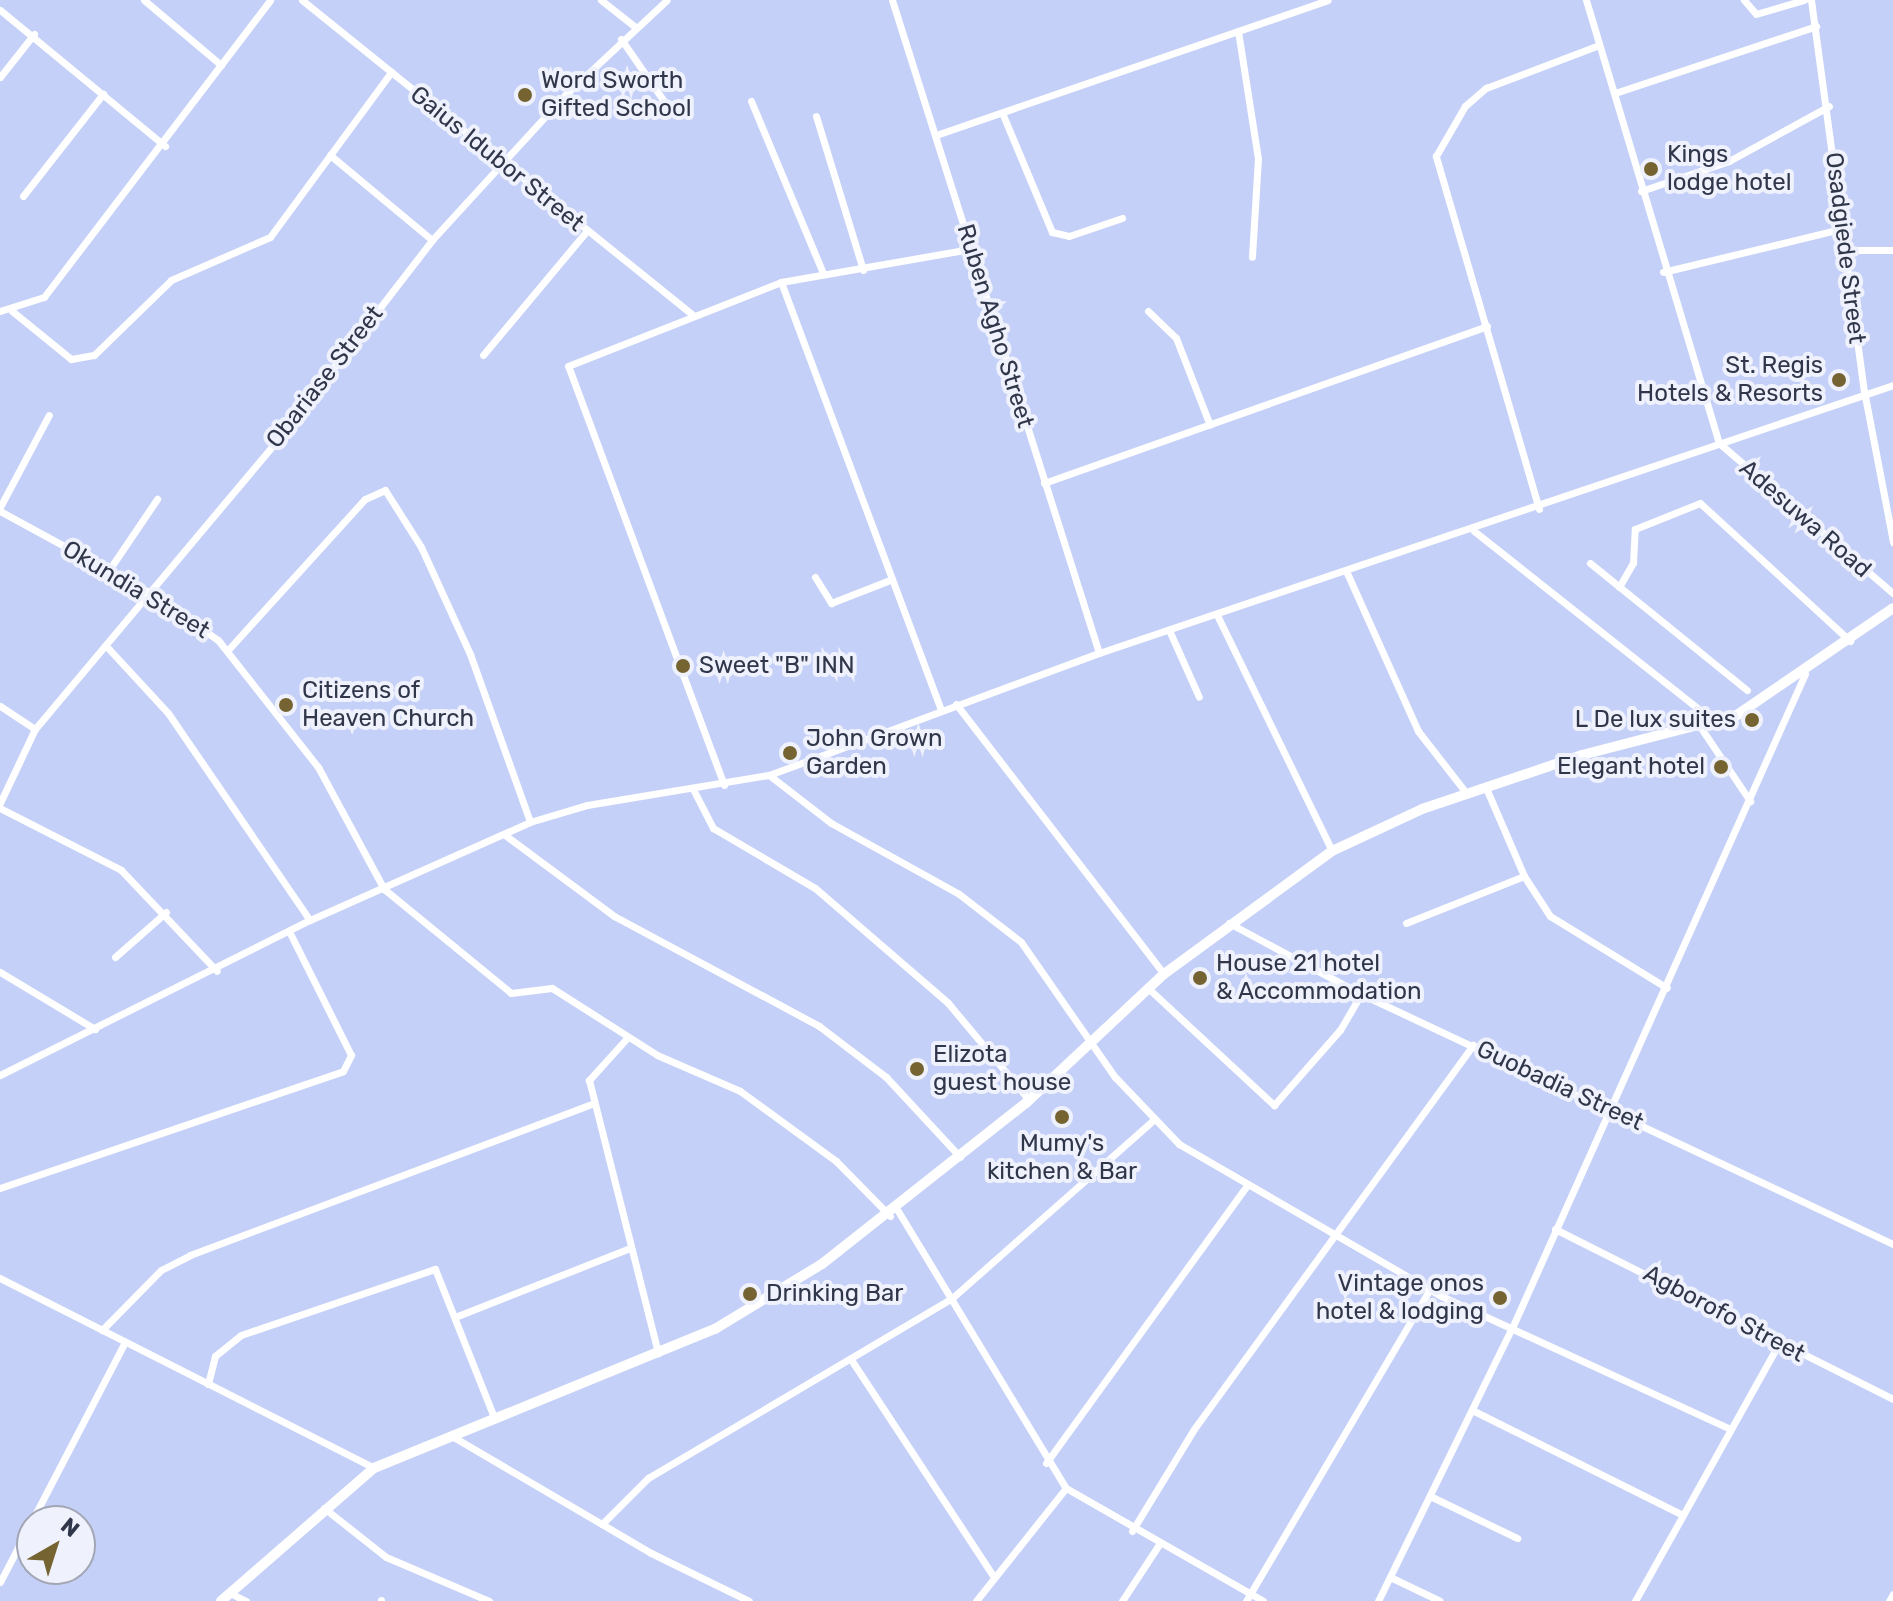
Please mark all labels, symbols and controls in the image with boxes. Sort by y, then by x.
place label: Word Sworth Gifted School [541,67,692,123]
street label: Gaius Idubor Street [404,80,590,238]
marker: Word Sworth Gifted School [516,86,534,104]
place label: Kings lodge hotel [1667,141,1791,197]
street label: Osadgiede Street [1819,151,1871,345]
marker: Kings lodge hotel [1642,160,1660,178]
street label: Ruben Agho Street [950,220,1040,432]
street label: Obariase Street [260,300,390,454]
place label: St. Regis Hotels & Resorts [1637,352,1823,408]
marker: St. Regis Hotels & Resorts [1830,371,1848,389]
street label: Adesuwa Road [1733,454,1877,584]
street label: Okundia Street [57,535,215,645]
place label: Sweet "B" INN [699,652,855,680]
marker: Sweet "B" INN [674,657,692,675]
place label: Citizens of Heaven Church [302,677,474,733]
marker: Citizens of Heaven Church [277,696,295,714]
place label: L De lux suites [1574,706,1736,734]
marker: L De lux suites [1743,711,1761,729]
place label: John Grown Garden [806,725,942,781]
marker: John Grown Garden [781,744,799,762]
place label: Elegant hotel [1557,753,1705,781]
marker: Elegant hotel [1712,758,1730,776]
place label: House 21 hotel & Accommodation [1216,950,1422,1006]
marker: House 21 hotel & Accommodation [1191,969,1209,987]
street label: Guobadia Street [1472,1035,1648,1137]
place label: Elizota guest house [933,1041,1071,1097]
marker: Elizota guest house [908,1060,926,1078]
marker: Mumy's kitchen & Bar [1053,1108,1071,1126]
place label: Mumy's kitchen & Bar [987,1130,1137,1186]
street label: Agborofo Street [1638,1259,1810,1369]
place label: Vintage onos hotel & lodging [1316,1270,1484,1326]
place label: Drinking Bar [766,1280,903,1308]
marker: Drinking Bar [741,1285,759,1303]
marker: Vintage onos hotel & lodging [1491,1289,1509,1307]
north arrow [16,1505,96,1585]
text: N [56,1512,85,1543]

